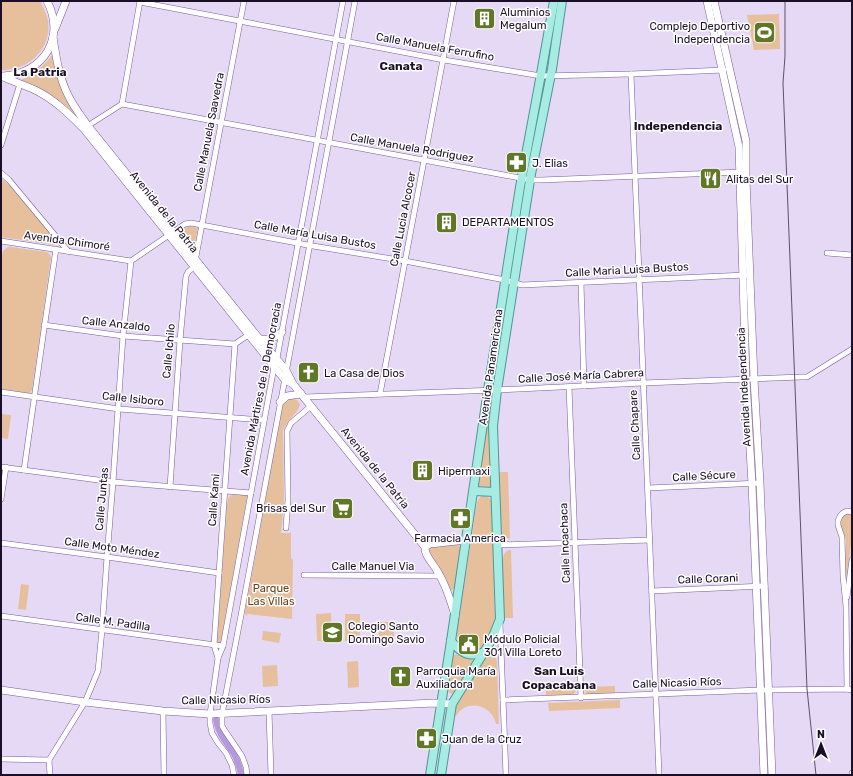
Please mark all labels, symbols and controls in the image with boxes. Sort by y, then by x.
building icon: Aluminios Megalum [471,5,497,31]
place label: Aluminios Megalum [500,6,551,32]
sports icon: Complejo Deportivo Independencia [752,19,778,45]
place label: Complejo Deportivo Independencia [649,20,750,46]
street label: Calle Manuela Ferrufino [375,30,495,64]
district label: Canata [380,59,422,73]
district label: La Patria [13,65,67,79]
street label: Calle Manuela Saavedra [191,71,227,193]
district label: Independencia [634,119,722,133]
street label: Calle Manuela Rodriguez [349,131,475,165]
pharmacy icon: J. Elias [504,150,530,176]
place label: J. Elias [532,157,568,170]
restaurant icon: Alitas del Sur [698,166,724,192]
street label: Avenida de la Patria [127,169,201,255]
street label: Calle Lucia Alcocer [387,170,419,268]
place label: Alitas del Sur [726,173,794,186]
building icon: DEPARTAMENTOS [434,209,460,235]
place label: DEPARTAMENTOS [462,216,554,229]
street label: Calle María Luisa Bustos [253,218,377,252]
street label: Avenida Chimoré [23,229,111,253]
street label: Calle Maria Luisa Bustos [565,260,689,280]
street label: Avenida Mártires de la Democracia [238,301,284,477]
street label: Avenida Panamericana [476,308,506,426]
street label: Calle Anzaldo [81,314,151,334]
street label: Calle Ichilo [160,323,178,379]
street label: Avenida Independencia [734,327,754,447]
church icon: La Casa de Dios [295,360,321,386]
street label: Calle José María Cabrera [518,366,644,386]
place label: La Casa de Dios [324,367,405,380]
street label: Calle Isiboro [101,389,165,409]
street label: Calle Chapare [627,389,643,461]
street label: Avenida de la Patria [338,425,412,511]
building icon: Hipermaxi [410,458,436,484]
place label: Hipermaxi [438,465,490,478]
street label: Calle Juntas [93,466,111,531]
street label: Calle Sécure [672,468,736,484]
street label: Calle Kami [206,473,222,527]
supermarket icon: Brisas del Sur [329,495,355,521]
place label: Brisas del Sur [256,502,327,515]
street label: Calle Incachaca [557,503,573,583]
pharmacy icon: Farmacia America [447,505,473,531]
place label: Farmacia America [414,532,506,545]
street label: Calle Moto Méndez [64,535,161,561]
street label: Calle Manuel Via [332,560,414,573]
street label: Calle Corani [677,571,739,587]
park label: Parque Las Villas [247,582,295,608]
street label: Calle M. Padilla [75,610,151,634]
school or university icon: Colegio Santo Domingo Savio [320,619,346,645]
place label: Colegio Santo Domingo Savio [348,620,424,646]
public building icon: Módulo Policial 301 Villa Loreto [456,632,482,658]
place label: Módulo Policial 301 Villa Loreto [484,633,562,659]
church icon: Parroquia María Auxiliadora [388,664,414,690]
district label: San Luis Copacabana [522,664,596,692]
place label: Parroquia María Auxiliadora [416,665,496,691]
street label: Calle Nicasio Ríos [632,675,722,691]
street label: Calle Nicasio Ríos [181,693,271,707]
north arrow [801,724,841,764]
pharmacy icon: Juan de la Cruz [414,726,440,752]
text: N [817,728,825,741]
place label: Juan de la Cruz [442,733,522,746]

